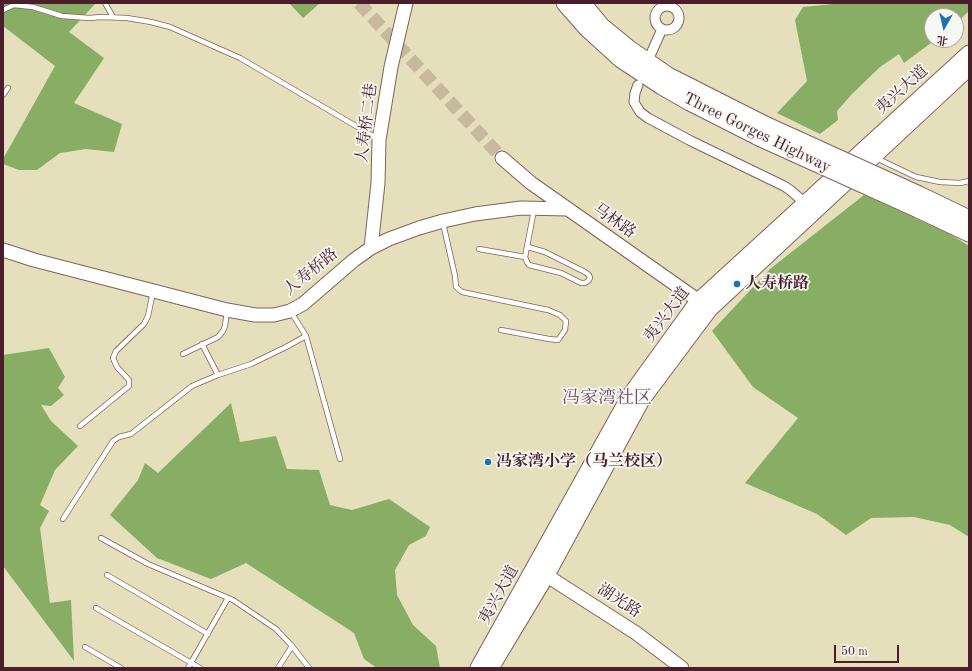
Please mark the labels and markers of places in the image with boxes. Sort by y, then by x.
place label: 人寿桥路 [745,274,809,294]
marker: 人寿桥路 [732,279,742,289]
place label: 冯家湾小学（马兰校区） [496,452,672,472]
marker: 冯家湾小学（马兰校区） [483,457,493,467]

